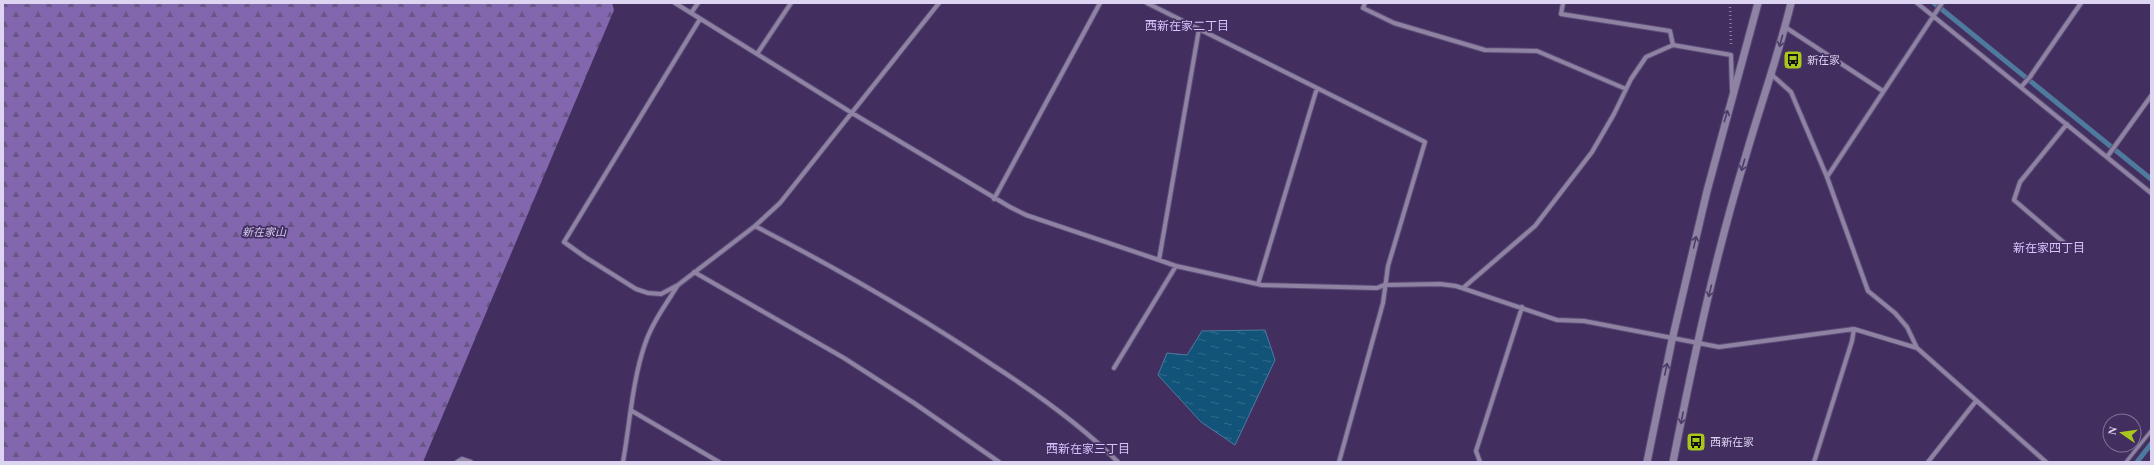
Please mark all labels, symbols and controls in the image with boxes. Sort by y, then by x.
district label: 西新在家二丁目 [1145,19,1229,33]
one-way arrow [1777,34,1785,47]
bus stop icon: 新在家 [1782,49,1804,71]
place label: 新在家 [1807,54,1840,66]
one-way arrow [1723,110,1730,123]
one-way arrow [1739,158,1746,171]
park label: 新在家山 [242,226,287,238]
one-way arrow [1692,236,1699,249]
district label: 新在家四丁目 [2013,241,2085,255]
one-way arrow [1705,284,1713,297]
one-way arrow [1663,363,1671,376]
one-way arrow [1677,411,1685,424]
north arrow [2102,413,2142,453]
text: N [2106,425,2119,436]
bus stop icon: 西新在家 [1685,431,1707,453]
place label: 西新在家 [1710,436,1754,448]
district label: 西新在家三丁目 [1046,442,1130,456]

